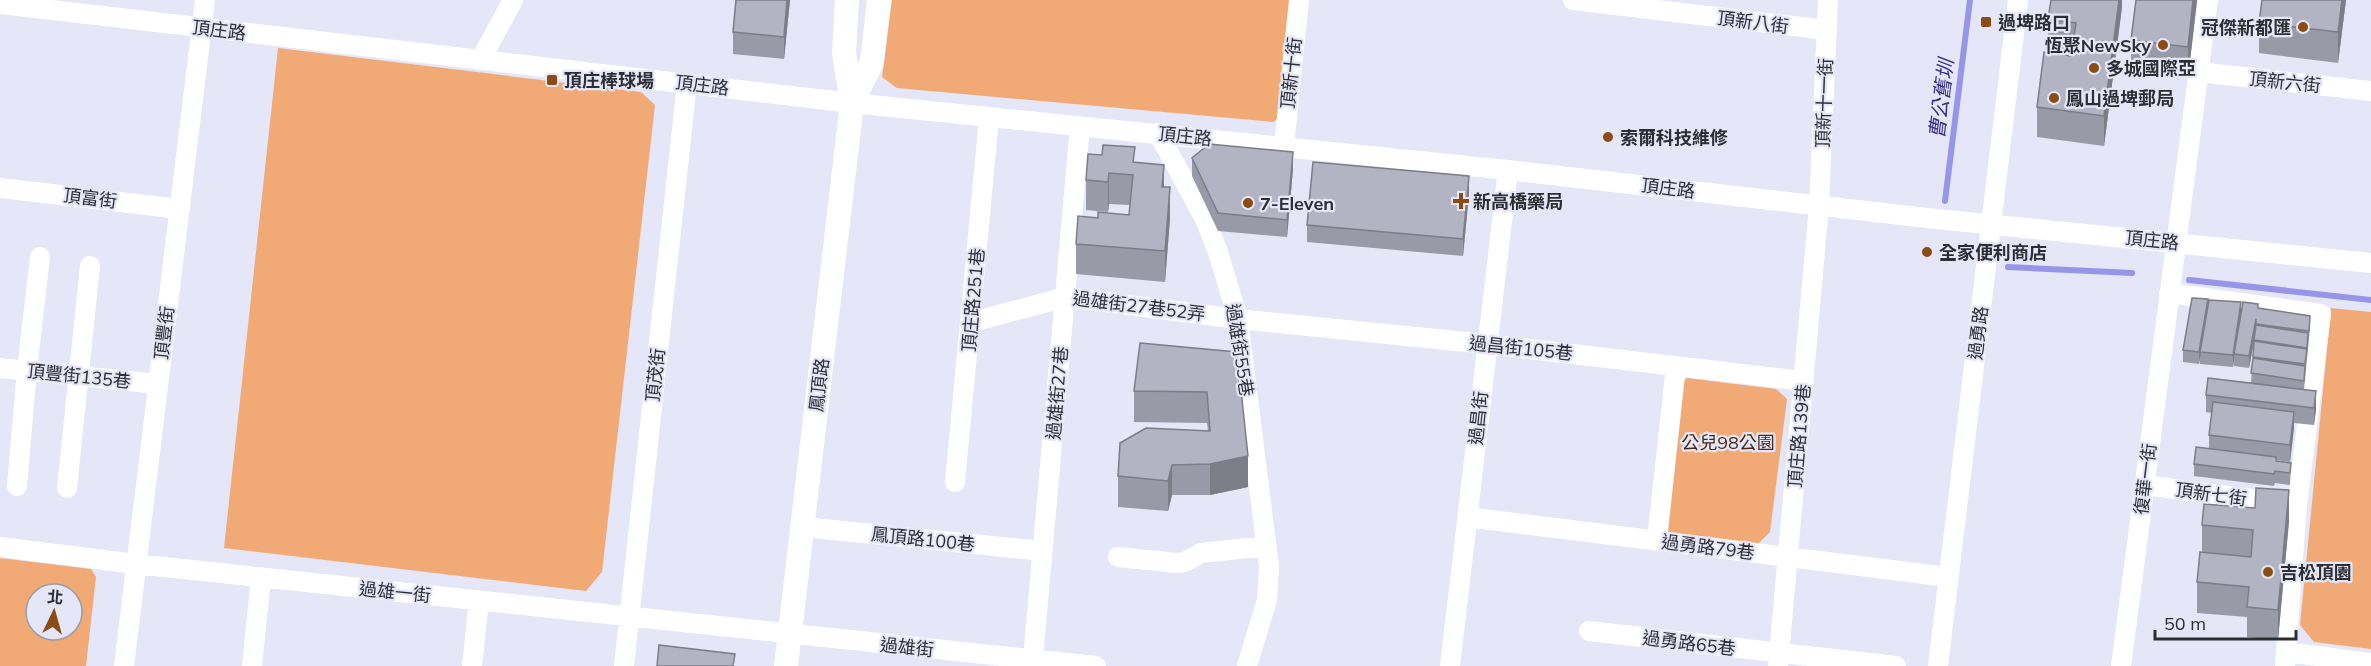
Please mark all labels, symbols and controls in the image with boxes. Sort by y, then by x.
street label: 頂新八街 [1716,6,1790,38]
place label: 過埤路口 [1998,11,2070,34]
street label: 頂庄路 [191,15,247,45]
marker: 過埤路口 [1979,15,1993,29]
place label: 冠傑新都匯 [2201,16,2291,39]
marker: 冠傑新都匯 [2296,20,2310,34]
place label: 恆聚NewSky [2045,34,2151,57]
street label: 頂新十街 [1276,36,1306,110]
marker: 恆聚NewSky [2156,38,2170,52]
water label: 曹公舊圳 [1924,55,1959,140]
place label: 多城國際亞 [2106,57,2196,80]
street label: 頂新十一街 [1811,58,1837,148]
marker: 多城國際亞 [2087,61,2101,75]
street label: 頂新六街 [2248,67,2322,97]
place label: 頂庄棒球場 [564,69,654,92]
street label: 頂庄路 [674,70,730,100]
marker: 頂庄棒球場 [545,73,559,87]
place label: 鳳山過埤郵局 [2066,87,2174,110]
marker: 鳳山過埤郵局 [2047,91,2061,105]
street label: 頂庄路 [1157,122,1213,150]
place label: 索爾科技維修 [1620,126,1728,149]
marker: 索爾科技維修 [1601,130,1615,144]
street label: 頂庄路 [1640,173,1696,203]
street label: 頂富街 [62,183,118,213]
place label: 新高橋藥局 [1473,190,1563,213]
place label: 7-Eleven [1260,192,1334,215]
marker: 新高橋藥局 [1454,194,1468,208]
marker: 7-Eleven [1241,196,1255,210]
street label: 頂庄路 [2124,226,2180,254]
place label: 全家便利商店 [1939,241,2047,264]
marker: 全家便利商店 [1920,245,1934,259]
street label: 頂庄路251巷 [957,247,989,353]
street label: 過雄街27巷52弄 [1071,286,1207,326]
street label: 過雄街55巷 [1221,302,1259,398]
street label: 頂豐街 [149,305,179,361]
street label: 過勇路 [1963,305,1993,361]
street label: 過昌街105巷 [1468,331,1574,365]
street label: 過雄街27巷 [1041,345,1073,441]
street label: 頂茂街 [641,347,669,403]
street label: 鳳頂路 [804,357,834,413]
street label: 頂豐街135巷 [26,359,132,393]
street label: 頂庄路139巷 [1783,383,1815,489]
street label: 過昌街 [1464,390,1492,446]
park label: 公兒98公園 [1681,431,1775,454]
street label: 復華一街 [2129,442,2161,516]
street label: 頂新七街 [2174,478,2248,510]
street label: 鳳頂路100巷 [870,522,976,556]
street label: 過勇路79巷 [1660,530,1756,564]
place label: 吉松頂園 [2280,561,2352,584]
marker: 吉松頂園 [2261,565,2275,579]
street label: 過雄一街 [358,577,432,607]
north arrow [24,582,84,642]
text: 北 [46,586,64,608]
scale bar [2155,603,2296,641]
text: 50 m [2164,612,2206,635]
street label: 過勇路65巷 [1641,626,1737,660]
street label: 過雄街 [879,633,935,661]

